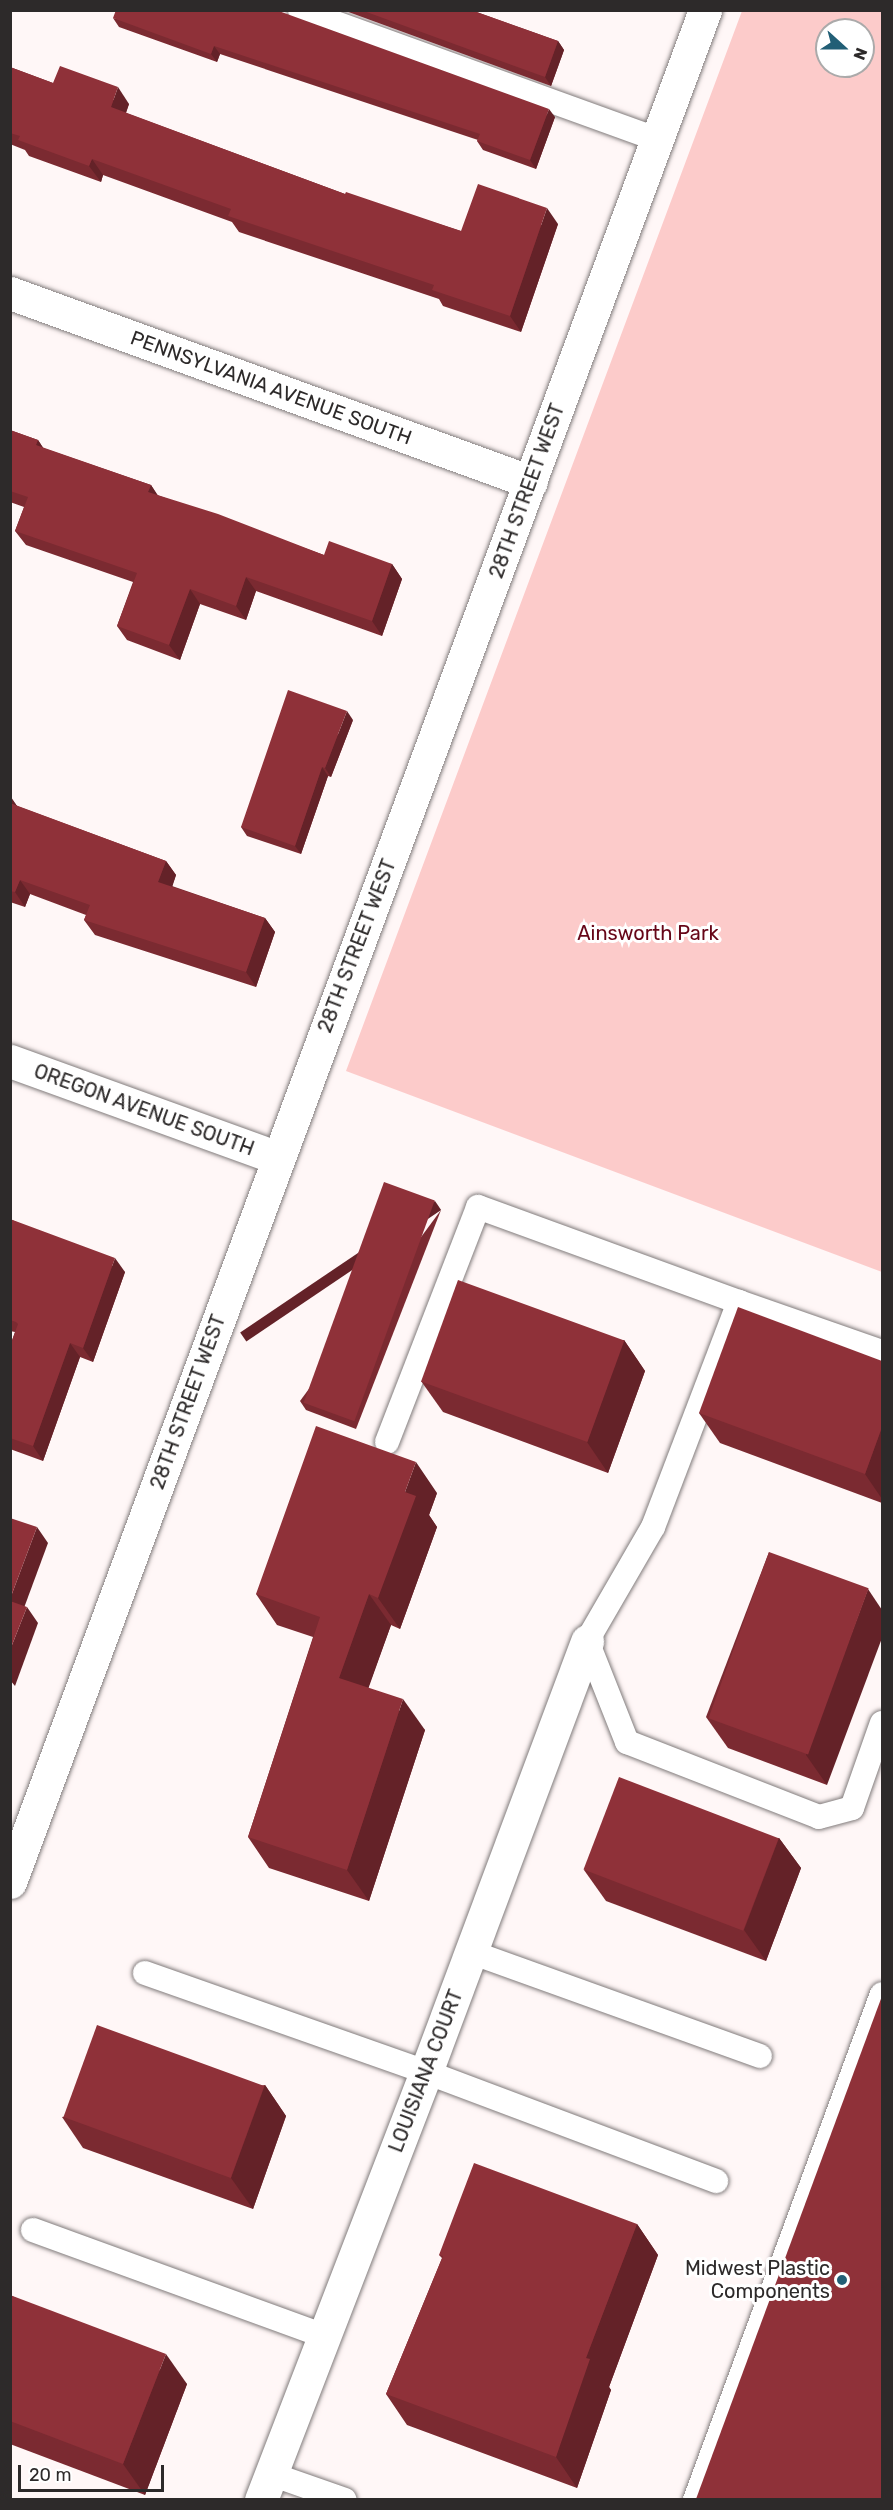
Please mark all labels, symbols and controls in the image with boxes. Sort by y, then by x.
north arrow [815,18,875,78]
text: N [849,45,871,63]
street label: PENNSYLVANIA AVENUE SOUTH [127,326,415,450]
street label: 28TH STREET WEST [484,400,570,582]
street label: 28TH STREET WEST [313,855,401,1037]
park label: Ainsworth Park [577,921,719,945]
street label: OREGON AVENUE SOUTH [30,1059,258,1161]
street label: 28TH STREET WEST [145,1311,231,1493]
street label: LOUISIANA COURT [384,1986,468,2156]
place label: Midwest Plastic Components [685,2256,830,2303]
marker: Midwest Plastic Components [835,2273,849,2287]
scale bar [21,2453,166,2491]
text: 20 m [29,2464,71,2486]

